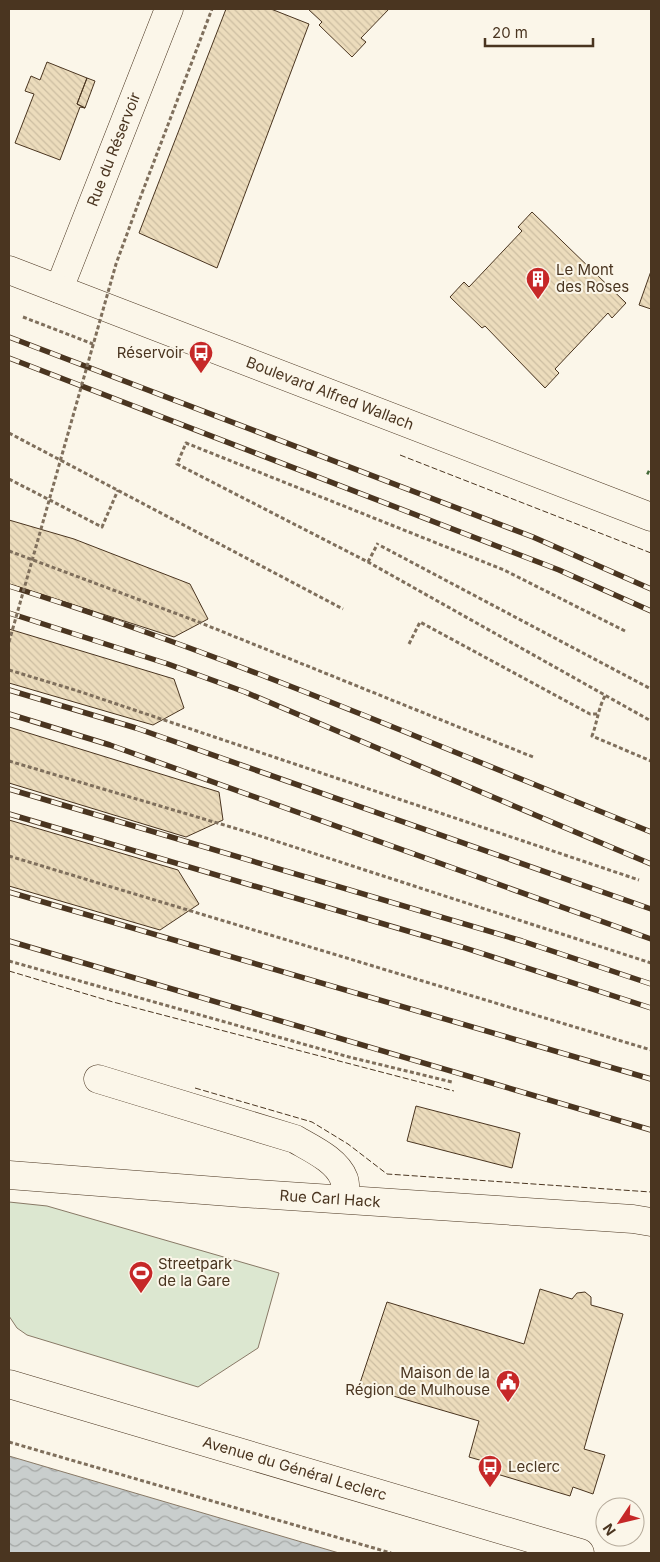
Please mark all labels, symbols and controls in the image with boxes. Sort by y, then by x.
scale bar [485,15,592,47]
text: 20 m [492,23,528,42]
street label: Rue du Réservoir [82,89,144,209]
place label: Le Mont des Roses [556,260,629,296]
building icon: Le Mont des Roses [525,266,551,300]
bus stop icon: Réservoir [188,340,214,374]
place label: Réservoir [117,343,184,362]
street label: Boulevard Alfred Wallach [244,352,417,434]
street label: Rue Carl Hack [279,1186,382,1211]
place label: Streetpark de la Gare [158,1254,233,1290]
sports icon: Streetpark de la Gare [128,1260,154,1294]
place label: Maison de la Région de Mulhouse [345,1363,490,1399]
public building icon: Maison de la Région de Mulhouse [495,1369,521,1403]
street label: Avenue du Général Leclerc [201,1432,389,1504]
bus stop icon: Leclerc [477,1454,503,1488]
place label: Leclerc [508,1457,560,1476]
north arrow [595,1497,645,1547]
text: N [599,1520,619,1539]

